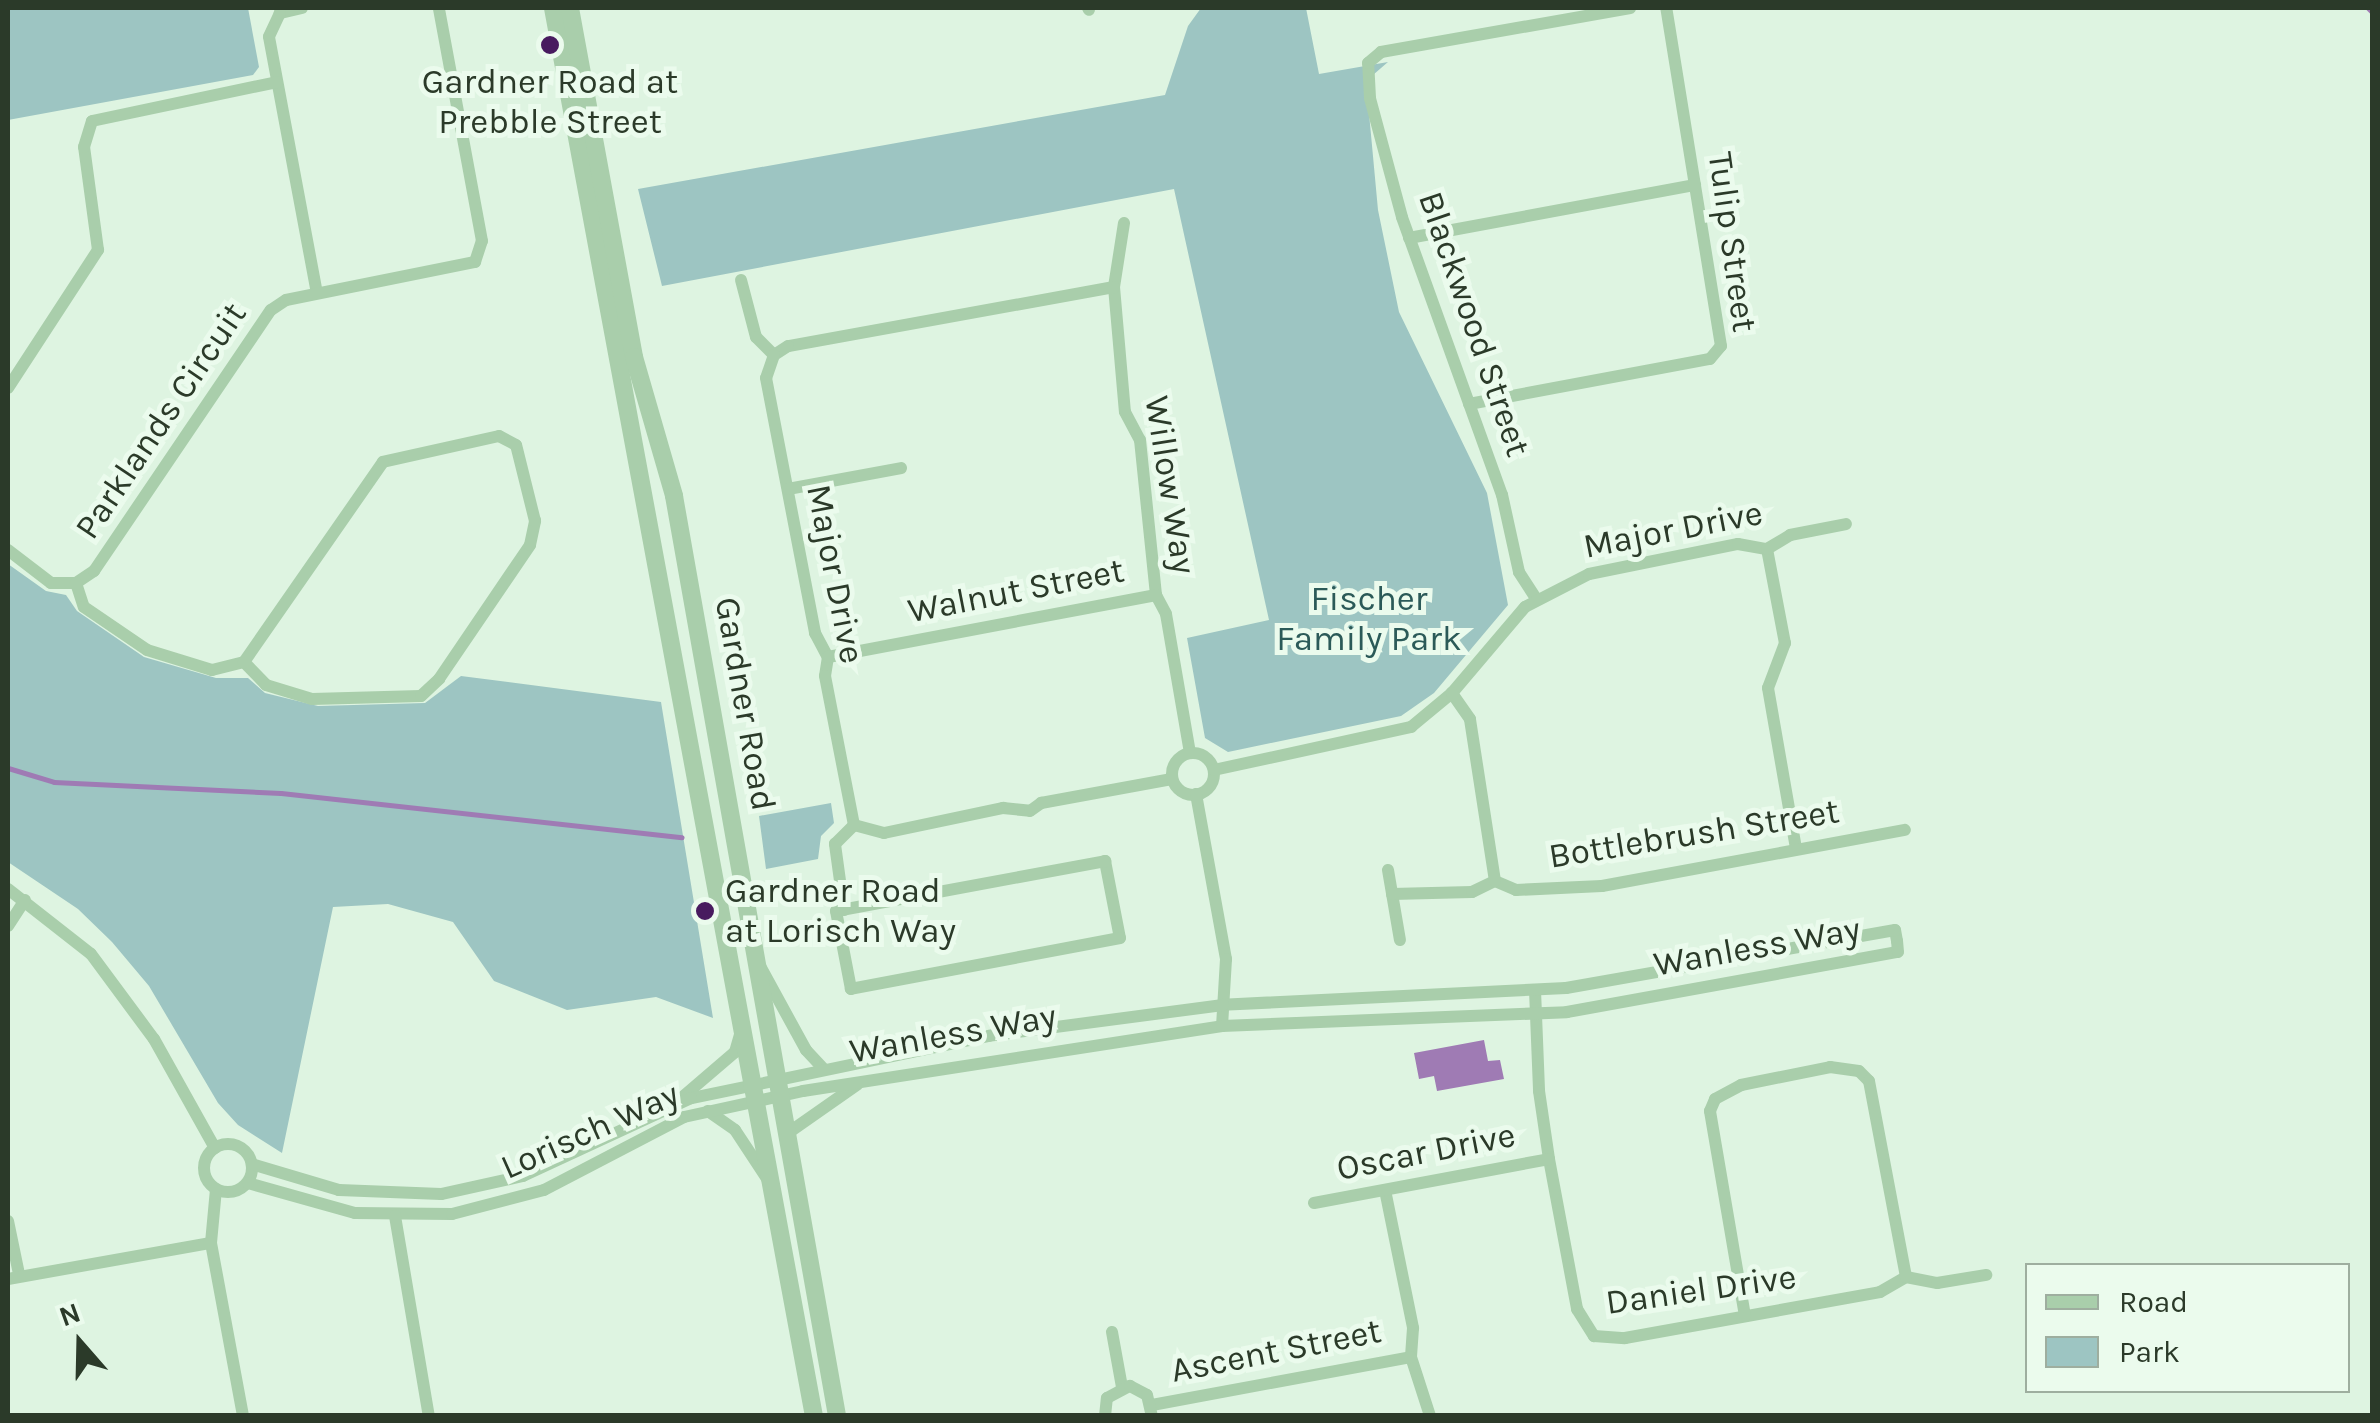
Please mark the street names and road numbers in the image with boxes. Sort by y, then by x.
street label: Tulip Street [1699,149,1765,335]
street label: Blackwood Street [1409,186,1539,462]
street label: Parklands Circuit [66,295,256,547]
street label: Willow Way [1135,393,1205,577]
street label: Major Drive [797,481,873,667]
street label: Major Drive [1580,492,1766,568]
street label: Walnut Street [904,549,1128,633]
street label: Gardner Road [706,594,784,814]
street label: Bottlebrush Street [1546,790,1842,878]
street label: Wanless Way [1650,908,1864,986]
street label: Wanless Way [846,995,1060,1073]
street label: Lorisch Way [495,1073,685,1189]
street label: Oscar Drive [1333,1114,1519,1190]
street label: Daniel Drive [1603,1256,1799,1324]
street label: Ascent Street [1167,1310,1385,1392]

